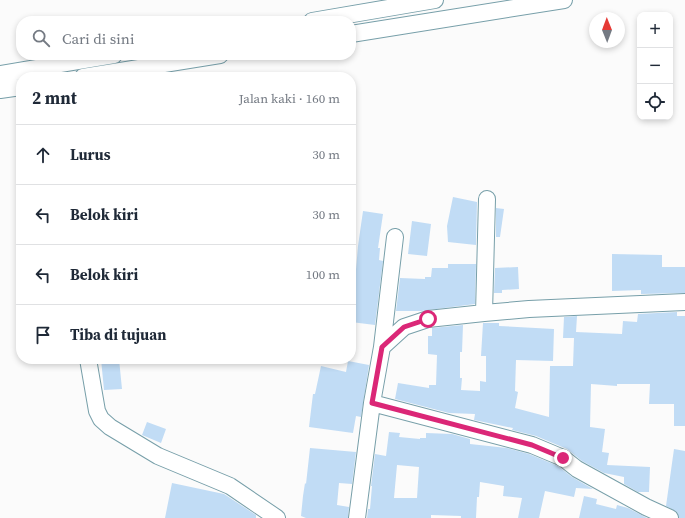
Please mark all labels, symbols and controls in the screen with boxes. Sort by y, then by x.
north arrow [589,12,625,48]
map controls [637,12,673,120]
button: + [637,12,673,48]
search box [16,16,356,60]
icon: search [30,27,52,49]
text: Cari di sini [62,28,134,49]
button: − [637,48,673,84]
button: locate [637,84,673,120]
text: 2 mnt [32,86,77,110]
text: Jalan kaki · 160 m [239,90,340,107]
icon: ahead [32,144,54,166]
text: Lurus [70,144,111,165]
text: 30 m [312,146,340,163]
icon: left [32,204,54,226]
text: Belok kiri [70,204,138,225]
text: 30 m [312,206,340,223]
icon: left [32,264,54,286]
text: Belok kiri [70,264,138,285]
text: 100 m [306,266,340,283]
route start [419,310,437,328]
icon: arrive [32,324,54,346]
text: Tiba di tujuan [70,324,166,345]
route end [554,449,572,467]

